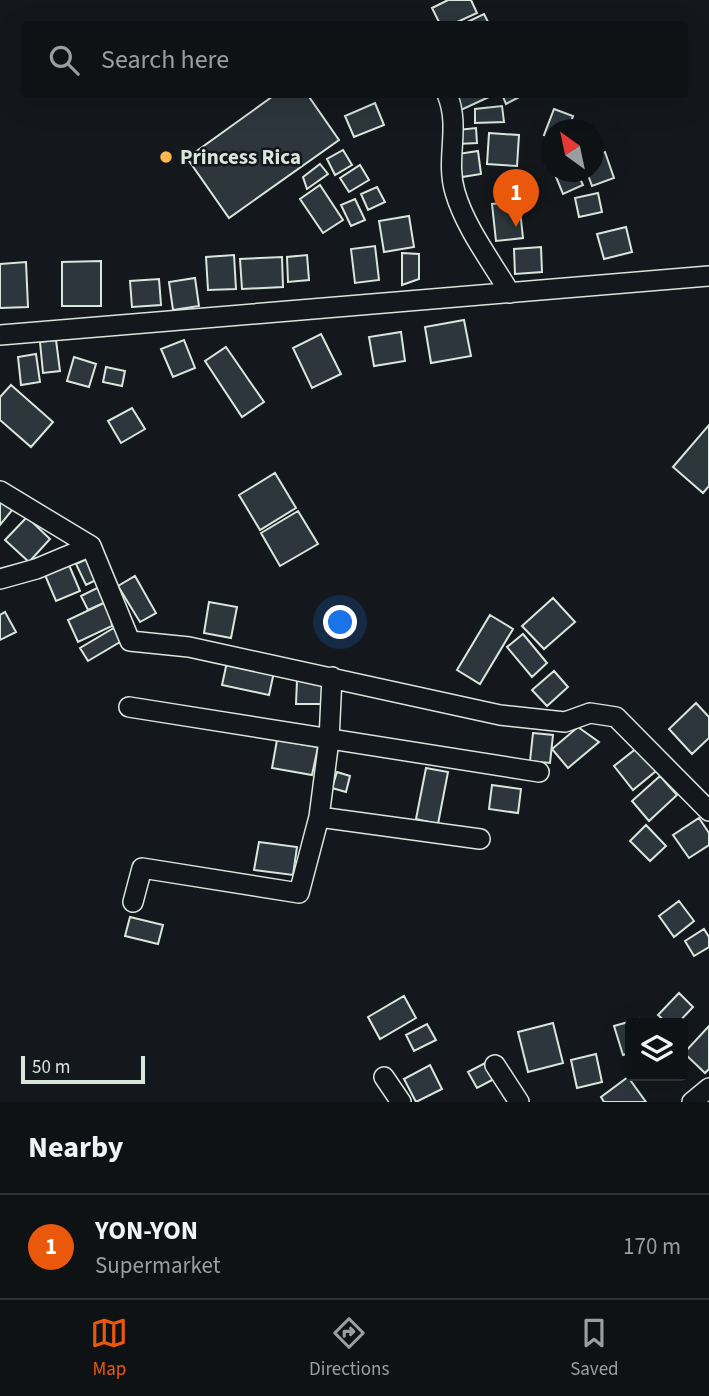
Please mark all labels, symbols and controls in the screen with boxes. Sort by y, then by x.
search box [21,21,688,98]
icon: search [45,41,83,79]
text: Search here [101,41,229,78]
north arrow [541,119,604,182]
place label: Princess Rica [180,142,301,172]
marker: Princess Rica [158,149,174,165]
pin: 1 [493,169,539,227]
your location [323,605,357,639]
map controls [625,1018,688,1081]
button: layers [625,1018,688,1081]
scale bar [21,1053,145,1085]
text: 50 m [32,1054,70,1081]
text: Nearby [28,1126,123,1169]
text: YON-YON [95,1212,198,1249]
text: 1 [45,1230,57,1263]
text: 170 m [623,1230,681,1263]
text: Supermarket [95,1249,221,1282]
tab: Map [90,1314,128,1383]
tab: Directions [309,1314,389,1383]
tab: Saved [570,1314,619,1383]

